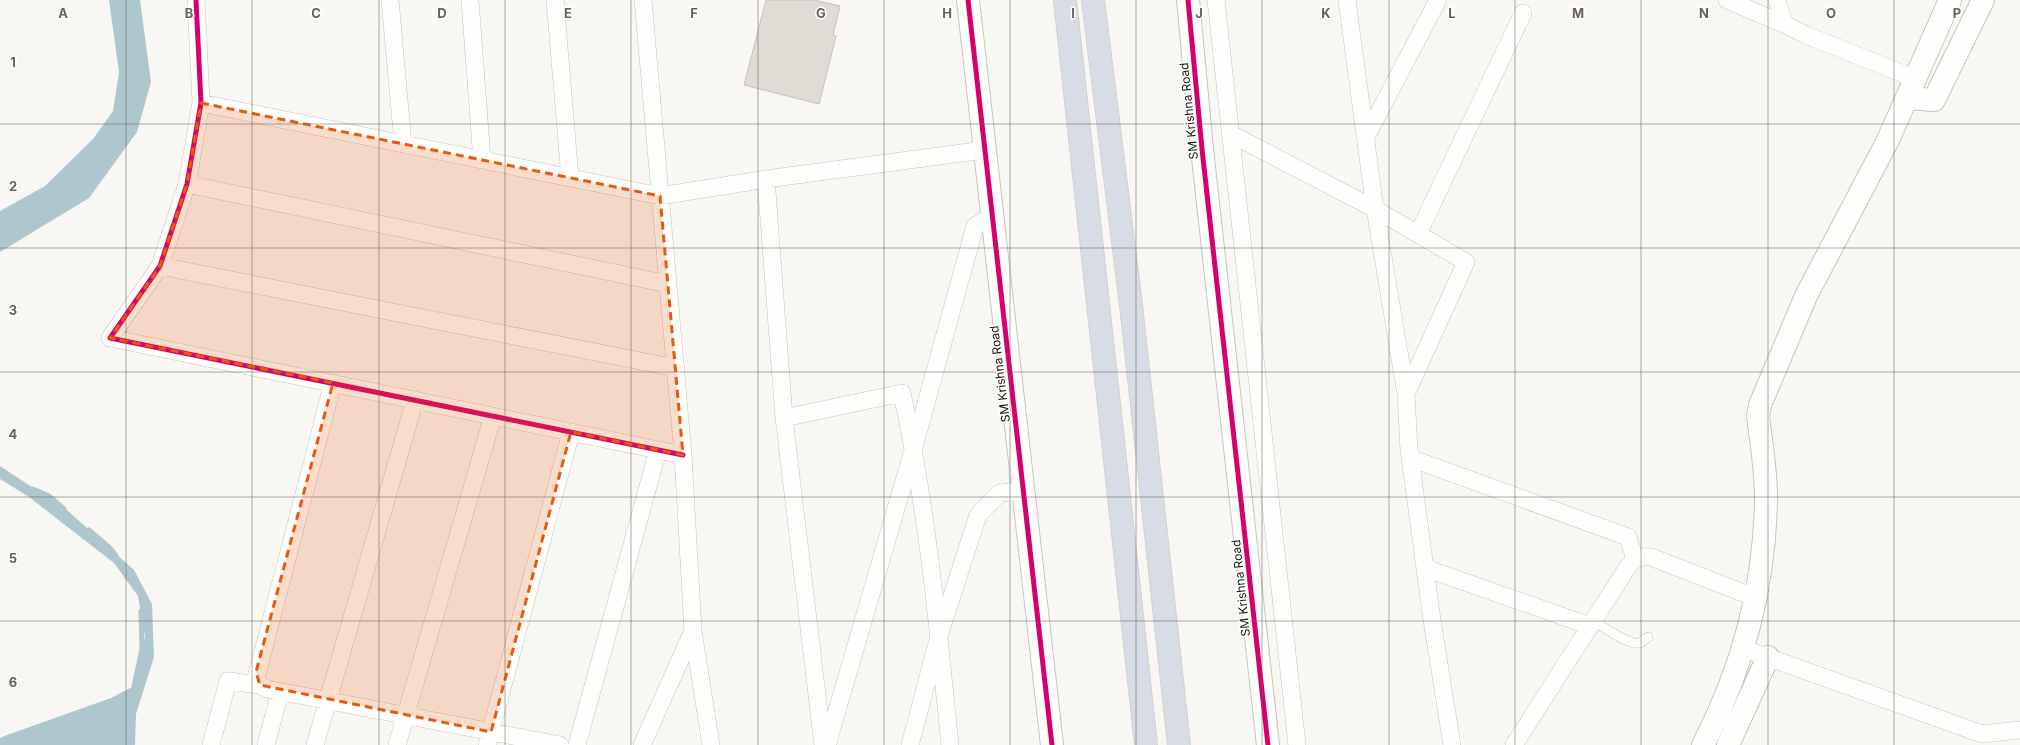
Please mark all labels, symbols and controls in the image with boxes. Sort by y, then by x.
text: A [58,5,68,21]
text: B [185,5,194,21]
text: C [311,5,321,21]
text: D [437,5,447,21]
text: E [564,5,572,21]
text: F [690,5,698,21]
text: G [816,5,826,21]
text: H [942,5,952,21]
text: I [1071,5,1075,21]
text: J [1195,5,1203,21]
text: K [1321,5,1331,21]
text: L [1448,5,1456,21]
text: M [1572,5,1584,21]
text: N [1699,5,1709,21]
text: O [1826,5,1836,21]
text: P [1953,5,1961,21]
text: 1 [10,54,16,70]
street label: SM Krishna Road [1176,62,1201,160]
text: 2 [9,178,17,194]
text: 3 [9,302,17,318]
street label: SM Krishna Road [986,325,1013,423]
text: 4 [9,426,18,442]
street label: SM Krishna Road [1228,539,1253,637]
text: 5 [9,550,17,566]
text: 6 [9,674,17,690]

